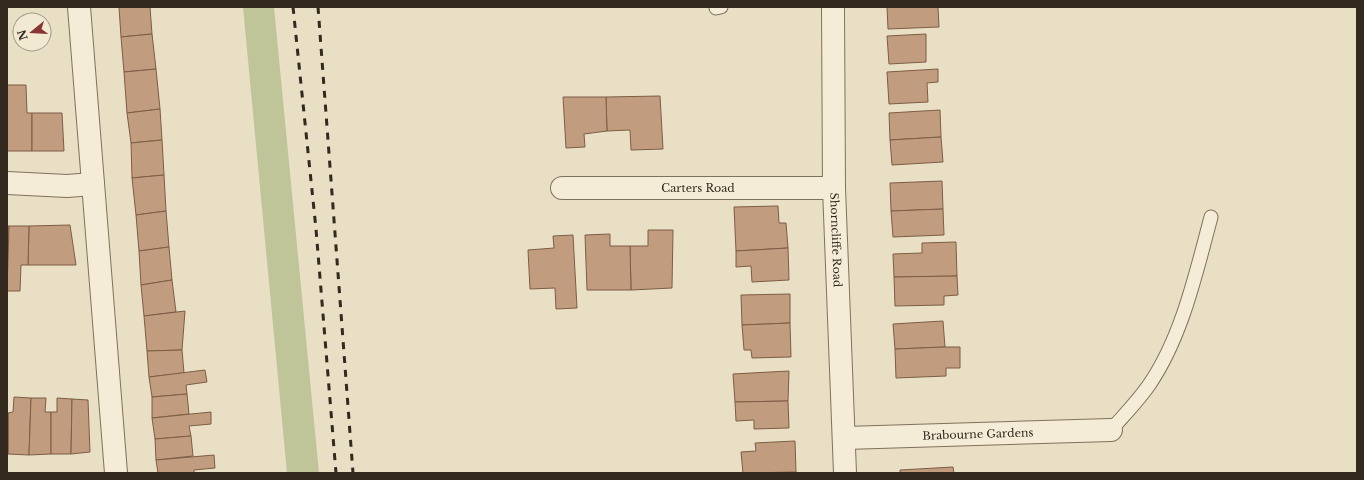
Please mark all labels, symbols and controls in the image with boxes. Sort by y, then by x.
north arrow [12,12,52,52]
text: N [14,27,31,42]
street label: Carters Road [661,181,735,195]
street label: Shorncliffe Road [827,192,845,288]
street label: Brabourne Gardens [922,425,1034,443]

